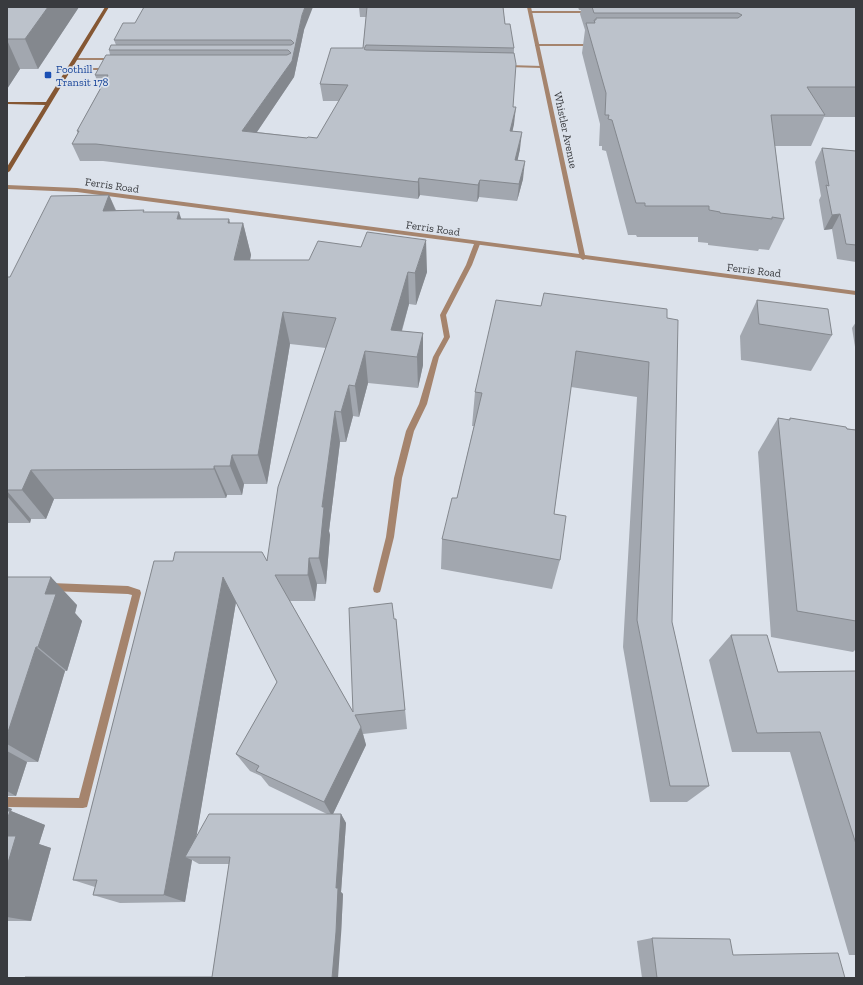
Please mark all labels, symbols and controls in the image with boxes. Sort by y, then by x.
place label: Foothill Transit 178 [56,63,109,89]
marker: Foothill Transit 178 [43,70,53,80]
street label: Whistler Avenue [551,91,580,170]
street label: Ferris Road [84,175,140,196]
street label: Ferris Road [405,218,461,239]
street label: Ferris Road [726,261,782,280]

